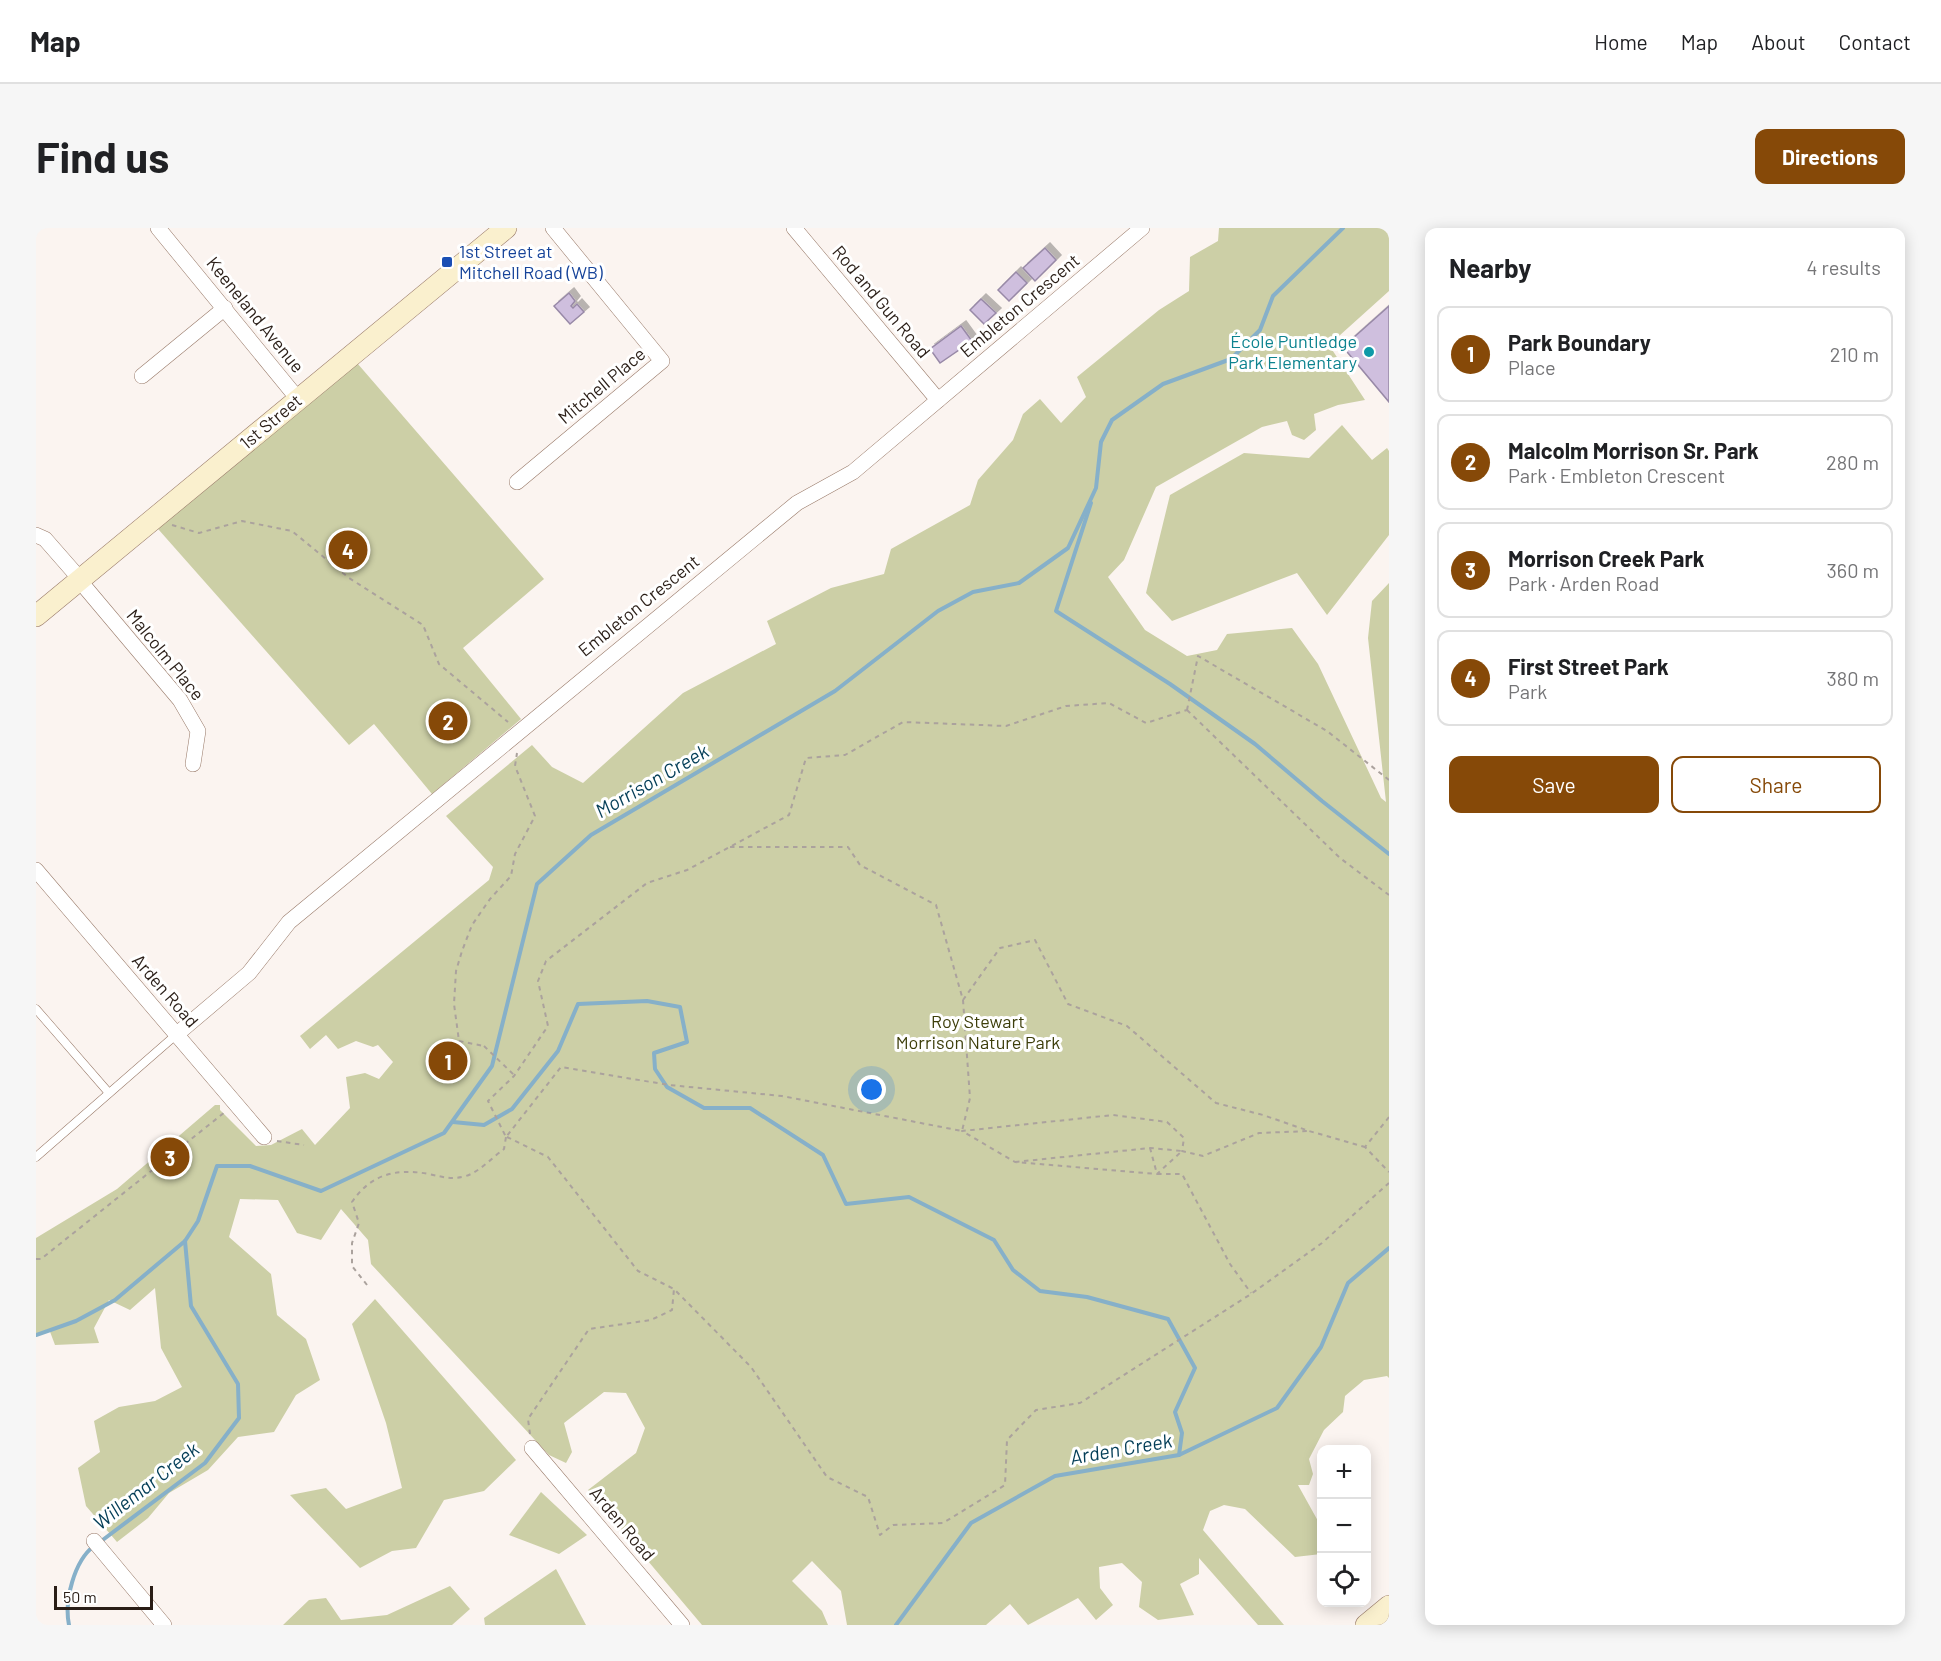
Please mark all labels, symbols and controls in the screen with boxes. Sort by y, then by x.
text: Map [30,24,81,58]
text: Home [1594,29,1648,54]
text: Map [1681,29,1718,54]
text: About [1751,29,1806,54]
text: Contact [1839,29,1911,54]
button: Directions [1755,129,1905,184]
text: Find us [36,131,169,181]
place label: 1st Street at Mitchell Road (WB) [459,240,603,283]
street label: Rod and Gun Road [828,241,935,362]
street label: Embleton Crescent [955,249,1084,362]
street label: Keeneland Avenue [202,252,309,377]
text: Nearby [1449,252,1531,283]
marker: 1st Street at Mitchell Road (WB) [440,255,454,269]
text: 4 results [1806,255,1881,279]
text: Park Boundary [1508,329,1651,355]
place label: École Puntledge Park Elementary [1228,330,1357,373]
street label: Mitchell Place [553,342,649,428]
text: 1 [1467,342,1474,366]
text: 210 m [1830,342,1879,366]
marker: École Puntledge Park Elementary [1362,345,1376,359]
text: Place [1508,355,1556,379]
street label: 1st Street [235,389,306,454]
text: Malcolm Morrison Sr. Park [1508,437,1759,463]
text: 2 [1465,450,1476,474]
text: 280 m [1826,450,1879,474]
text: Park · Embleton Crescent [1508,463,1725,487]
pin: 4 [328,528,368,572]
text: Morrison Creek Park [1508,545,1705,571]
street label: Embleton Crescent [573,550,703,661]
text: 3 [1465,558,1476,582]
text: 360 m [1827,558,1879,582]
text: Park · Arden Road [1508,571,1659,595]
street label: Malcolm Place [122,604,209,704]
text: First Street Park [1508,653,1669,679]
text: 4 [1464,666,1477,690]
text: 380 m [1826,666,1879,690]
text: Park [1508,679,1547,703]
pin: 2 [428,698,468,744]
water label: Morrison Creek [591,738,713,822]
button: Save [1449,756,1659,813]
button: Share [1671,756,1881,813]
street label: Arden Road [128,949,204,1031]
park label: Roy Stewart Morrison Nature Park [896,1010,1060,1053]
pin: 1 [428,1038,468,1084]
your location [857,1075,886,1104]
pin: 3 [150,1134,190,1180]
water label: Arden Creek [1068,1427,1174,1469]
water label: Willemar Creek [88,1436,203,1534]
map controls [1317,1445,1371,1607]
button: + [1317,1445,1371,1499]
street label: Arden Road [585,1482,660,1565]
button: − [1317,1499,1371,1553]
button: locate [1317,1553,1371,1607]
scale bar [54,1583,153,1610]
text: 50 m [63,1587,97,1606]

